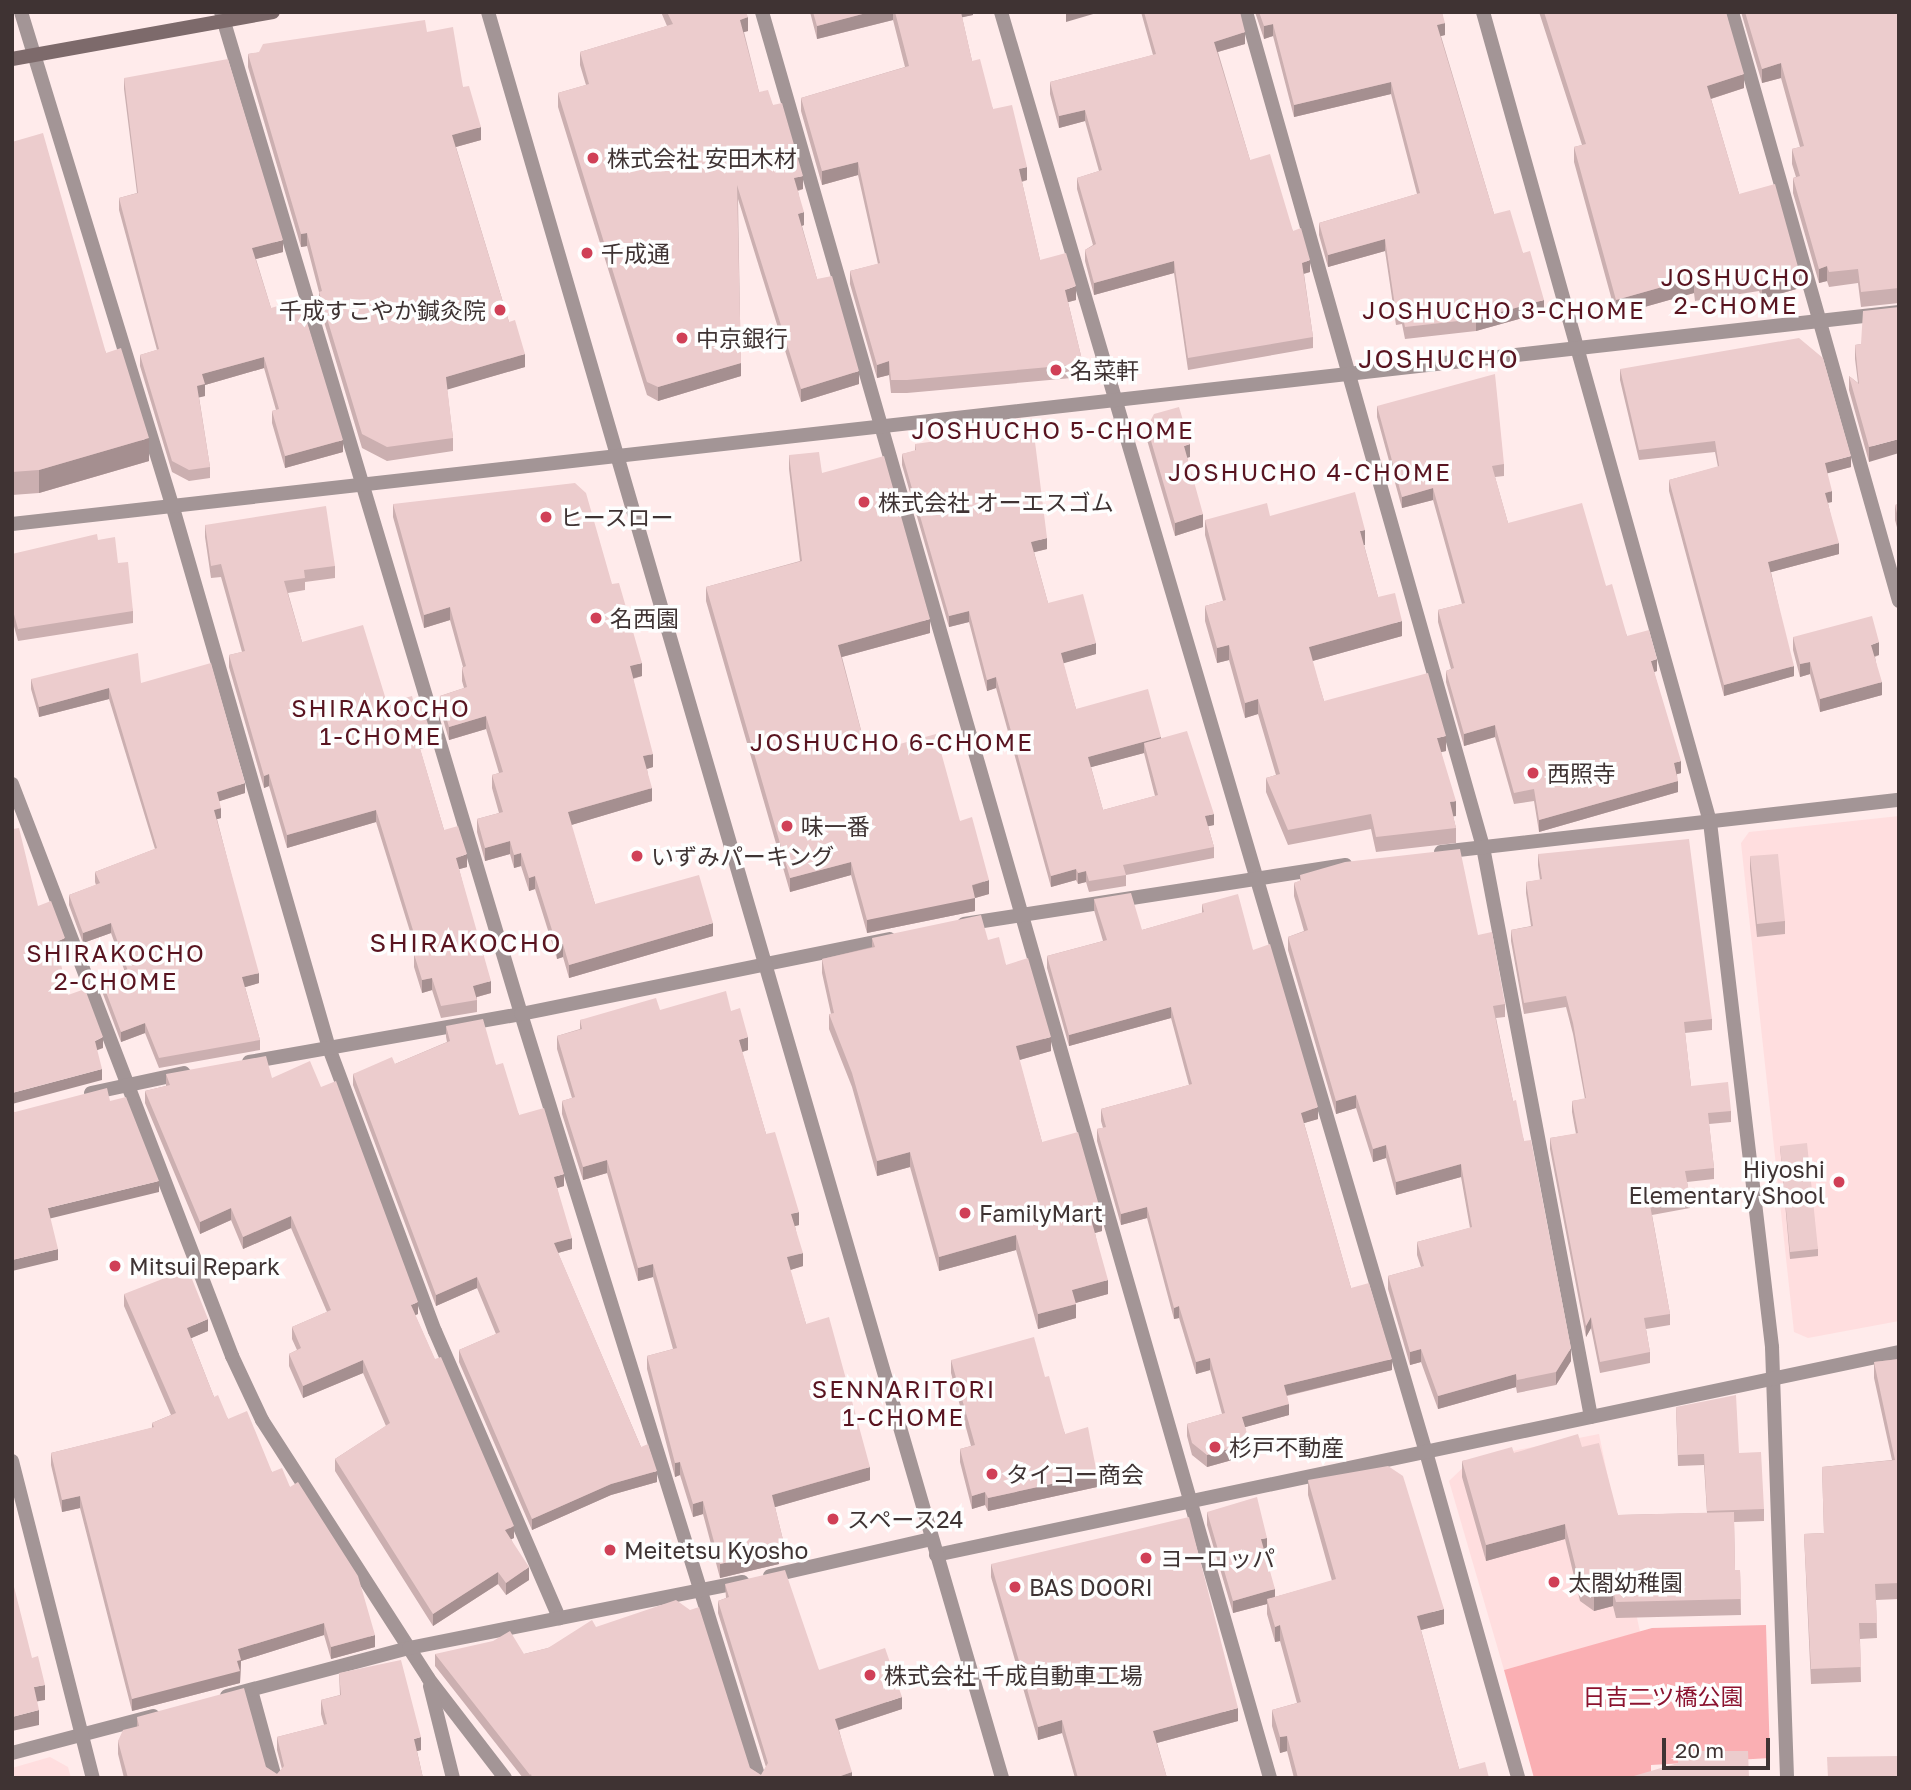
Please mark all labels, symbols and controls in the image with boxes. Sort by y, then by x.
place label: 株式会社 安田木材 [607,144,797,172]
marker: 株式会社 安田木材 [585,150,601,166]
place label: 千成通 [601,239,670,267]
marker: 千成通 [579,245,595,261]
district label: JOSHUCHO 2-CHOME [1662,263,1810,319]
place label: 千成すこやか鍼灸院 [279,296,486,324]
district label: JOSHUCHO 3-CHOME [1364,296,1644,324]
marker: 千成すこやか鍼灸院 [492,302,508,318]
place label: 中京銀行 [696,324,788,352]
marker: 中京銀行 [674,330,690,346]
district label: JOSHUCHO [1359,343,1519,375]
place label: 名菜軒 [1070,356,1139,384]
marker: 名菜軒 [1048,362,1064,378]
district label: JOSHUCHO 5-CHOME [913,416,1193,444]
district label: JOSHUCHO 4-CHOME [1170,458,1450,486]
place label: 株式会社 オーエスゴム [878,488,1114,516]
marker: 株式会社 オーエスゴム [856,494,872,510]
place label: ヒースロー [560,503,675,531]
marker: ヒースロー [538,509,554,525]
place label: 名西園 [610,604,679,632]
marker: 名西園 [588,610,604,626]
district label: SHIRAKOCHO 1-CHOME [292,694,470,750]
district label: JOSHUCHO 6-CHOME [752,728,1032,756]
place label: 西照寺 [1547,759,1616,787]
marker: 西照寺 [1525,765,1541,781]
place label: 味一番 [801,812,870,840]
marker: 味一番 [779,818,795,834]
place label: いずみパーキング [651,842,835,870]
marker: いずみパーキング [629,848,645,864]
district label: SHIRAKOCHO [371,927,561,959]
district label: SHIRAKOCHO 2-CHOME [27,939,205,995]
place label: Hiyoshi Elementary Shool [1629,1155,1825,1209]
marker: Hiyoshi Elementary Shool [1831,1174,1847,1190]
place label: FamilyMart [979,1199,1103,1227]
marker: FamilyMart [957,1205,973,1221]
place label: Mitsui Repark [129,1252,280,1280]
marker: Mitsui Repark [107,1258,123,1274]
district label: SENNARITORI 1-CHOME [813,1375,995,1431]
place label: 杉戸不動産 [1229,1433,1344,1461]
marker: 杉戸不動産 [1207,1439,1223,1455]
place label: タイコー商会 [1006,1460,1144,1488]
marker: タイコー商会 [984,1466,1000,1482]
place label: スペース24 [847,1505,966,1533]
marker: スペース24 [825,1511,841,1527]
place label: Meitetsu Kyosho [624,1536,808,1564]
marker: Meitetsu Kyosho [602,1542,618,1558]
place label: ヨーロッパ [1160,1544,1275,1572]
marker: ヨーロッパ [1138,1550,1154,1566]
place label: 太閤幼稚園 [1568,1568,1683,1596]
place label: BAS DOORI [1029,1573,1153,1601]
marker: 太閤幼稚園 [1546,1574,1562,1590]
marker: BAS DOORI [1007,1579,1023,1595]
place label: 株式会社 千成自動車工場 [884,1661,1143,1689]
marker: 株式会社 千成自動車工場 [862,1667,878,1683]
park label: 日吉二ツ橋公園 [1583,1682,1743,1710]
scale bar [1666,1724,1774,1768]
text: 20 m [1675,1737,1724,1763]

